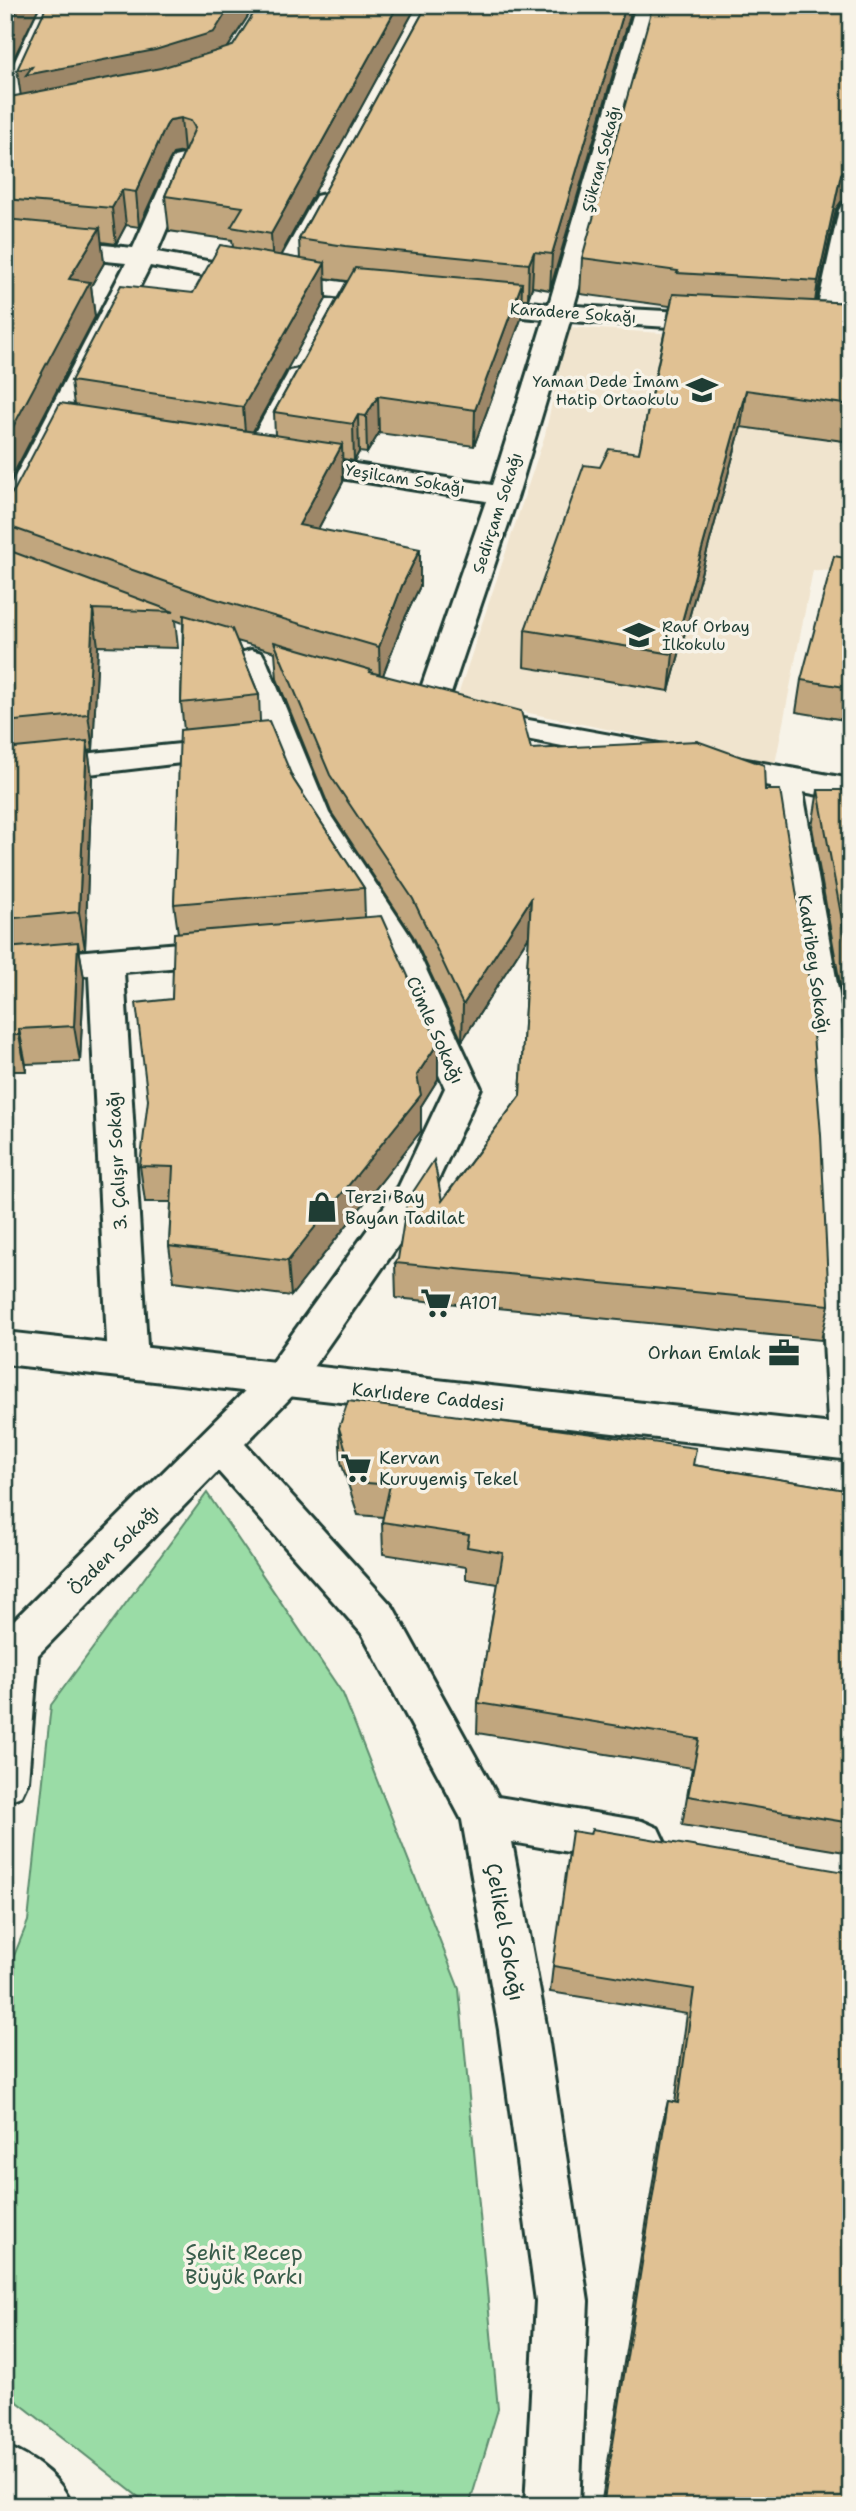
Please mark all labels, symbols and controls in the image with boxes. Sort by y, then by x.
street label: Şükran Sokağı [577,103,625,215]
street label: Karadere Sokağı [509,298,637,328]
place label: Yaman Dede İmam Hatip Ortaokulu [533,371,679,410]
school or university icon: Yaman Dede İmam Hatip Ortaokulu [685,373,719,407]
street label: Sedirçam Sokağı [467,450,527,576]
street label: Yeşilcam Sokağı [343,459,467,499]
place label: Rauf Orbay İlkokulu [662,616,750,655]
school or university icon: Rauf Orbay İlkokulu [622,618,656,652]
street label: Kadribey Sokağı [792,893,836,1035]
street label: Cümle Sokağı [401,972,469,1088]
street label: 3. Çalışır Sokağı [101,1091,133,1231]
place label: Terzi Bay Bayan Tadilat [345,1185,465,1230]
shop icon: Terzi Bay Bayan Tadilat [305,1190,339,1224]
supermarket icon: A101 [419,1286,453,1320]
place label: A101 [459,1291,498,1315]
office icon: Orhan Emlak [767,1336,801,1370]
place label: Orhan Emlak [648,1341,761,1365]
street label: Karlıdere Caddesi [351,1377,505,1417]
place label: Kervan Kuruyemiş Tekel [379,1446,518,1491]
supermarket icon: Kervan Kuruyemiş Tekel [339,1451,373,1485]
street label: Özden Sokağı [64,1500,164,1600]
street label: Çelikel Sokağı [479,1861,531,2003]
park label: Şehit Recep Büyük Parkı [185,2239,303,2291]

